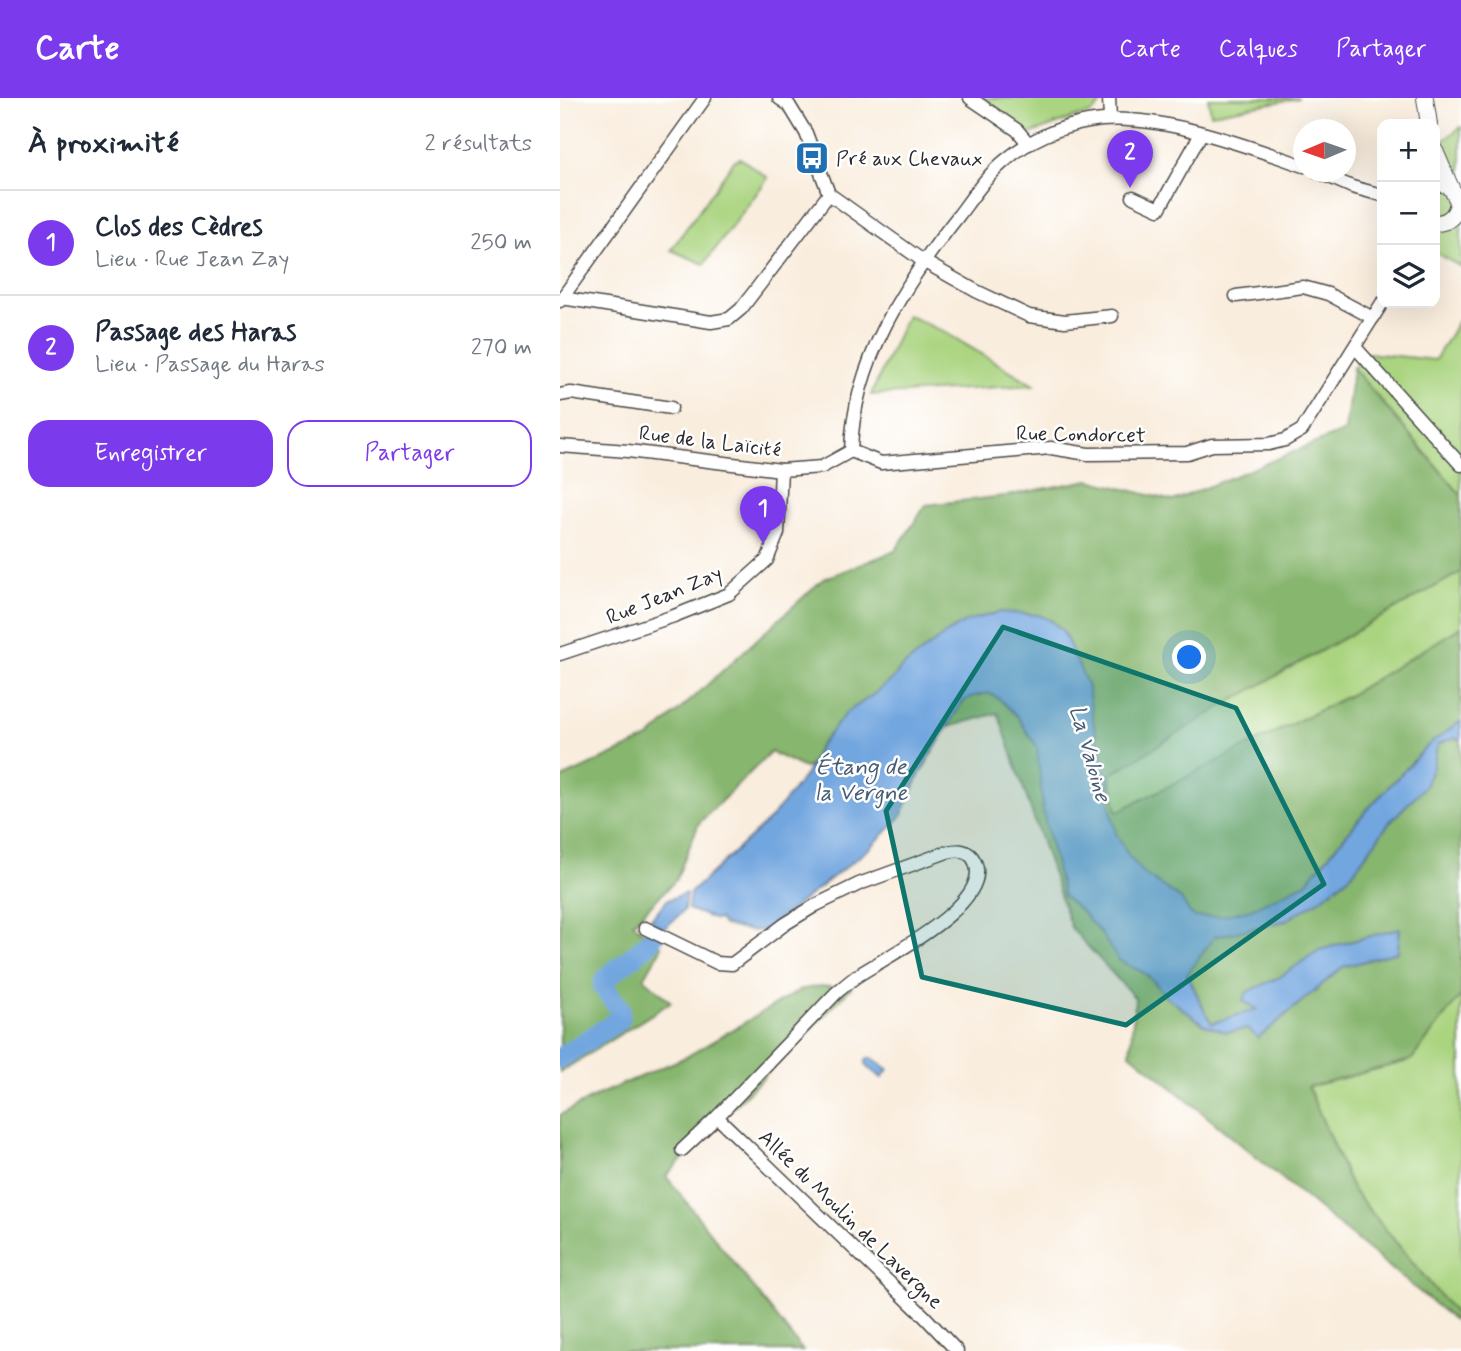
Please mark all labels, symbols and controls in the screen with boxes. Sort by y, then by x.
text: Carte [35,27,120,71]
text: Carte [1119,34,1181,65]
text: Calques [1219,34,1298,65]
text: Partager [1336,34,1426,65]
north arrow [1293,119,1356,182]
map controls [1377,119,1440,308]
button: + [1377,119,1440,182]
text: À proximité [28,124,179,163]
text: 2 résultats [424,129,532,159]
pin: 2 [1107,130,1153,188]
bus stop icon: Pré aux Chevaux [793,139,831,177]
place label: Pré aux Chevaux [836,145,982,173]
button: − [1377,182,1440,245]
text: Clos des Cèdres [95,211,263,245]
text: 1 [46,228,56,258]
text: 250 m [470,228,532,258]
text: Lieu · Rue Jean Zay [95,245,289,275]
button: layers [1377,245,1440,308]
text: Passage des Haras [95,316,297,350]
text: 2 [45,333,57,363]
text: 270 m [471,333,532,363]
text: Lieu · Passage du Haras [95,350,325,380]
street label: Rue de la Laïcité [637,419,782,465]
button: Enregistrer [28,420,273,487]
button: Partager [287,420,532,487]
street label: Rue Condorcet [1016,420,1146,450]
pin: 1 [740,486,786,544]
street label: Rue Jean Zay [602,560,726,632]
your location [1172,640,1206,674]
water label: La Valoine [1061,702,1118,807]
water label: Étang de la Vergne [814,752,908,809]
street label: Allée du Moulin de Lavergne [751,1124,949,1316]

